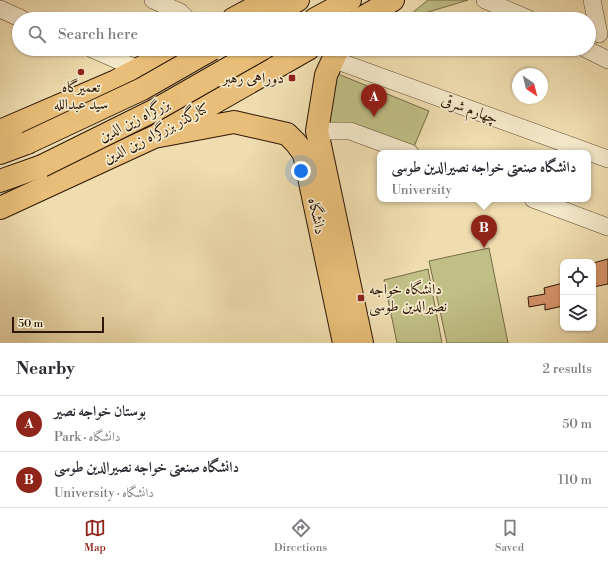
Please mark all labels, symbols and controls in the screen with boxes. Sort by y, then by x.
search box [12,12,596,56]
icon: search [26,23,48,45]
text: Search here [58,25,138,44]
marker: تعمیرگاه سید عبدالله [76,67,86,77]
north arrow [512,68,548,104]
place label: دوراهی رهبر [220,69,284,88]
marker: دوراهی رهبر [287,73,297,83]
place label: تعمیرگاه سید عبدالله [54,78,108,114]
pin: A [361,84,387,117]
street label: چهارم شرقی [438,90,501,131]
street label: بزرگراه زین الدین [95,93,173,146]
street label: کنارگذر بزرگراه زین الدین [99,97,212,168]
popup [377,150,591,202]
text: دانشگاه صنعتی خواجه نصیرالدین طوسی [391,158,577,177]
your location [291,161,311,181]
text: University [391,182,452,198]
street label: دانشگاه [303,196,331,236]
pin: B [471,215,497,248]
map controls [560,259,596,331]
button: locate [560,259,596,295]
place label: دانشگاه خواجه نصیرالدین طوسی [369,279,447,317]
marker: دانشگاه خواجه نصیرالدین طوسی [356,293,366,303]
button: layers [560,295,596,331]
scale bar [12,315,104,334]
text: 50 m [18,317,43,331]
text: Nearby [16,358,75,380]
text: 2 results [543,361,592,377]
text: بوستان خواجه نصیر [54,402,146,421]
text: A [24,416,34,432]
text: 50 m [562,416,592,432]
text: Park · دانشگاه [54,429,121,445]
text: دانشگاه صنعتی خواجه نصیرالدین طوسی [54,458,239,477]
text: B [24,472,34,488]
text: 110 m [558,472,592,488]
text: University · دانشگاه [54,485,154,501]
tab: Map [84,517,106,555]
tab: Directions [274,517,327,555]
tab: Saved [495,517,524,555]

